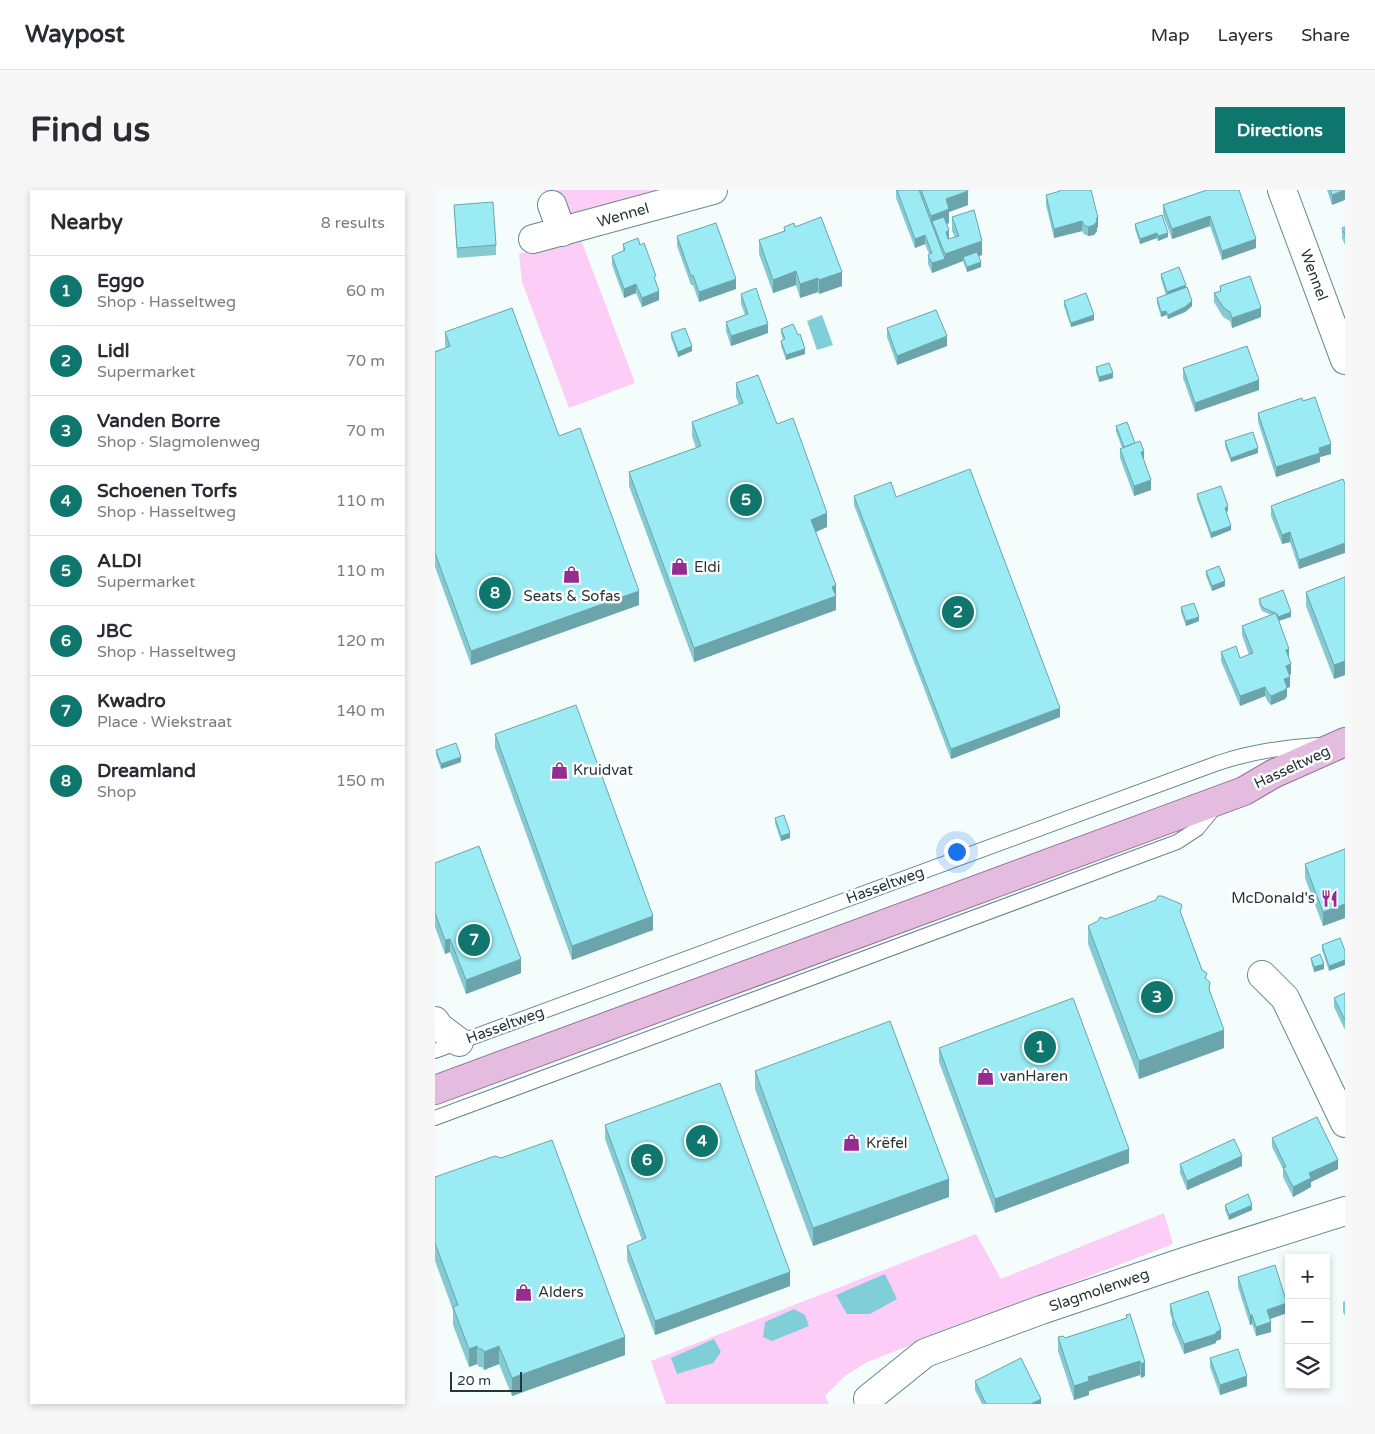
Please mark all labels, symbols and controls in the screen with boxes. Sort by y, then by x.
text: Waypost [25,20,125,49]
text: Map [1151,24,1190,46]
text: Layers [1218,24,1273,46]
text: Share [1301,24,1350,46]
button: Directions [1215,107,1345,153]
text: Find us [30,109,150,151]
street label: Wennel [595,199,651,231]
text: Nearby [50,210,123,235]
text: 8 results [321,213,385,233]
street label: Wennel [1296,247,1332,303]
text: Eggo [97,270,144,292]
text: 1 [61,281,71,301]
text: 60 m [346,281,385,301]
text: Shop · Hasseltweg [97,292,236,312]
text: Lidl [97,340,129,362]
text: 2 [61,351,71,371]
text: 70 m [346,351,385,371]
text: Supermarket [97,362,195,382]
text: Vanden Borre [97,410,220,432]
text: 3 [61,421,71,441]
text: 70 m [346,421,385,441]
text: Shop · Slagmolenweg [97,432,260,452]
text: Schoenen Torfs [97,480,237,502]
pin: 5 [730,481,762,519]
text: 4 [61,491,71,511]
text: 110 m [336,491,385,511]
text: Shop · Hasseltweg [97,502,236,522]
text: ALDI [97,550,142,572]
shop icon: Eldi [670,557,690,577]
place label: Eldi [694,558,721,576]
text: 5 [61,561,71,581]
text: 110 m [336,561,385,581]
shop icon: Seats & Sofas [562,565,582,585]
text: Supermarket [97,572,195,592]
pin: 8 [479,574,511,612]
place label: Seats & Sofas [523,587,621,605]
pin: 2 [942,593,974,631]
text: JBC [97,620,132,642]
text: 6 [61,631,71,651]
text: 120 m [336,631,385,651]
text: Shop · Hasseltweg [97,642,236,662]
text: Kwadro [97,690,166,712]
text: 7 [61,701,71,721]
text: 140 m [336,701,385,721]
text: Place · Wiekstraat [97,712,232,732]
street label: Hasseltweg [1251,742,1333,792]
text: Dreamland [97,760,196,782]
shop icon: Kruidvat [549,760,569,780]
place label: Kruidvat [573,761,633,779]
text: 8 [61,771,71,791]
text: 150 m [336,771,385,791]
text: Shop [97,782,136,802]
your location [944,839,970,865]
street label: Hasseltweg [844,863,926,907]
restaurant icon: McDonald's [1319,888,1339,908]
place label: McDonald's [1231,889,1315,907]
pin: 7 [458,921,490,959]
pin: 3 [1141,978,1173,1016]
street label: Hasseltweg [464,1003,546,1047]
pin: 1 [1024,1028,1056,1066]
shop icon: vanHaren [976,1066,996,1086]
place label: vanHaren [1000,1067,1068,1085]
pin: 4 [686,1122,718,1160]
shop icon: Krëfel [842,1133,862,1153]
place label: Krëfel [866,1134,908,1152]
pin: 6 [631,1141,663,1179]
map controls [1285,1254,1330,1389]
button: + [1285,1254,1330,1299]
street label: Slagmolenweg [1047,1264,1151,1316]
shop icon: Alders [514,1282,534,1302]
place label: Alders [538,1283,584,1301]
button: − [1285,1299,1330,1344]
button: layers [1285,1344,1330,1389]
scale bar [450,1369,523,1392]
text: 20 m [457,1372,491,1389]

